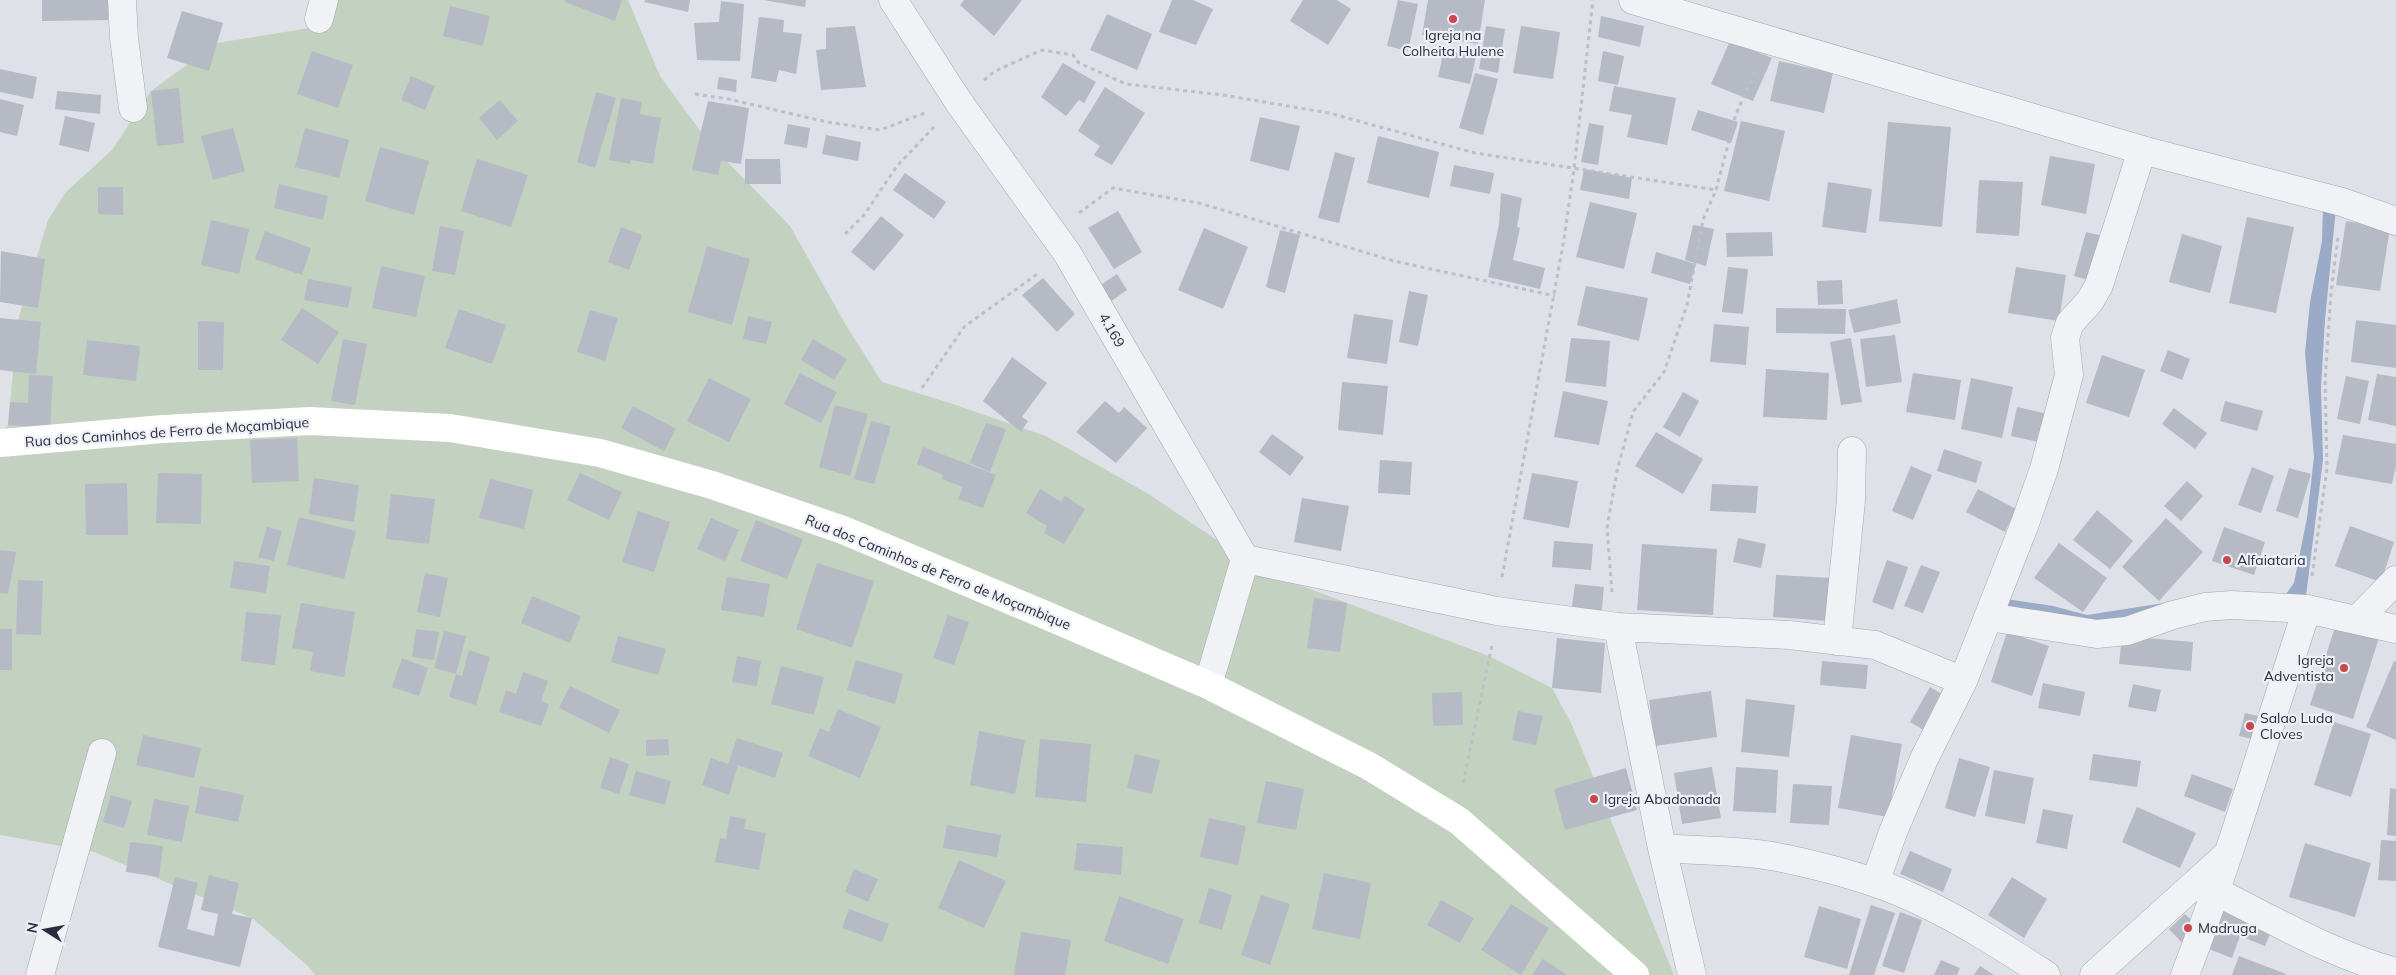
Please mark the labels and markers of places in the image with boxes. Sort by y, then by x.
marker: Igreja na Colheita Hulene [1447,13,1459,25]
place label: Igreja na Colheita Hulene [1402,26,1504,60]
place label: Alfaiataria [2237,551,2306,569]
marker: Alfaiataria [2221,554,2233,566]
place label: Igreja Adventista [2264,651,2334,685]
marker: Igreja Adventista [2338,662,2350,674]
place label: Salao Luda Cloves [2260,709,2333,743]
marker: Salao Luda Cloves [2244,720,2256,732]
place label: Igreja Abadonada [1604,790,1721,808]
marker: Igreja Abadonada [1588,793,1600,805]
place label: Madruga [2198,919,2257,937]
marker: Madruga [2182,922,2194,934]

